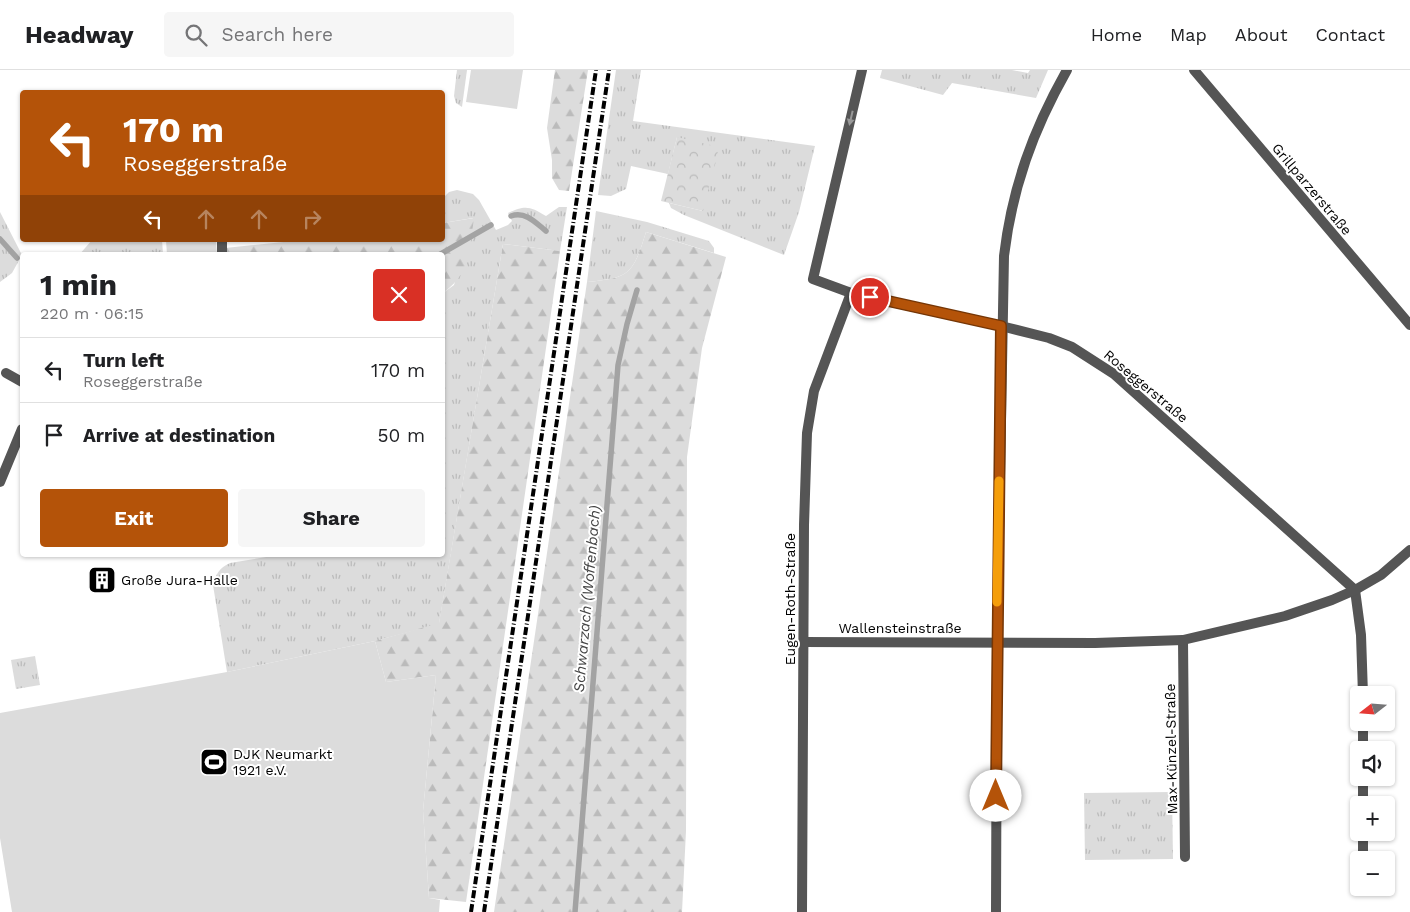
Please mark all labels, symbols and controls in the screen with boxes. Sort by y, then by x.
search box [164,12,514,57]
text: Headway [25,21,134,49]
icon: search [182,21,210,49]
text: Search here [222,23,333,46]
text: Home [1091,24,1142,45]
text: Map [1170,24,1207,45]
text: About [1235,24,1287,45]
text: Contact [1315,24,1385,45]
text: 170 m [123,109,224,151]
icon: left [40,110,105,175]
one-way arrow [847,110,855,125]
street label: Grillparzerstraße [1269,140,1355,238]
text: Roseggerstraße [123,151,288,176]
icon: left [139,205,167,233]
icon: ahead [192,205,220,233]
icon: ahead [245,205,273,233]
icon: right [298,205,326,233]
text: 1 min [40,267,117,302]
button: close [373,269,425,321]
pin [849,276,891,318]
icon: arrive [856,283,884,311]
text: 220 m · 06:15 [40,304,144,323]
street label: Roseggerstraße [1101,346,1191,426]
text: Turn left [83,349,164,372]
icon: left [40,356,68,384]
text: 170 m [371,359,425,382]
text: Roseggerstraße [83,372,203,391]
icon: arrive [40,421,68,449]
text: Arrive at destination [83,424,275,447]
text: 50 m [378,424,425,447]
button: Exit [40,489,228,547]
button: Share [238,489,425,547]
water label: Schwarzach (Woffenbach) [570,505,604,693]
street label: Eugen-Roth-Straße [782,533,798,665]
building icon: Große Jura-Halle [87,565,117,595]
place label: Große Jura-Halle [121,572,238,588]
street label: Wallensteinstraße [838,620,962,636]
street label: Max-Künzel-Straße [1162,683,1180,815]
north arrow [1350,686,1395,731]
map controls [1350,686,1395,896]
button: sound [1350,741,1395,786]
place label: DJK Neumarkt 1921 e.V. [233,746,333,778]
sports icon: DJK Neumarkt 1921 e.V. [199,747,229,777]
position arrow [969,769,1021,821]
button: + [1350,796,1395,841]
button: − [1350,851,1395,896]

